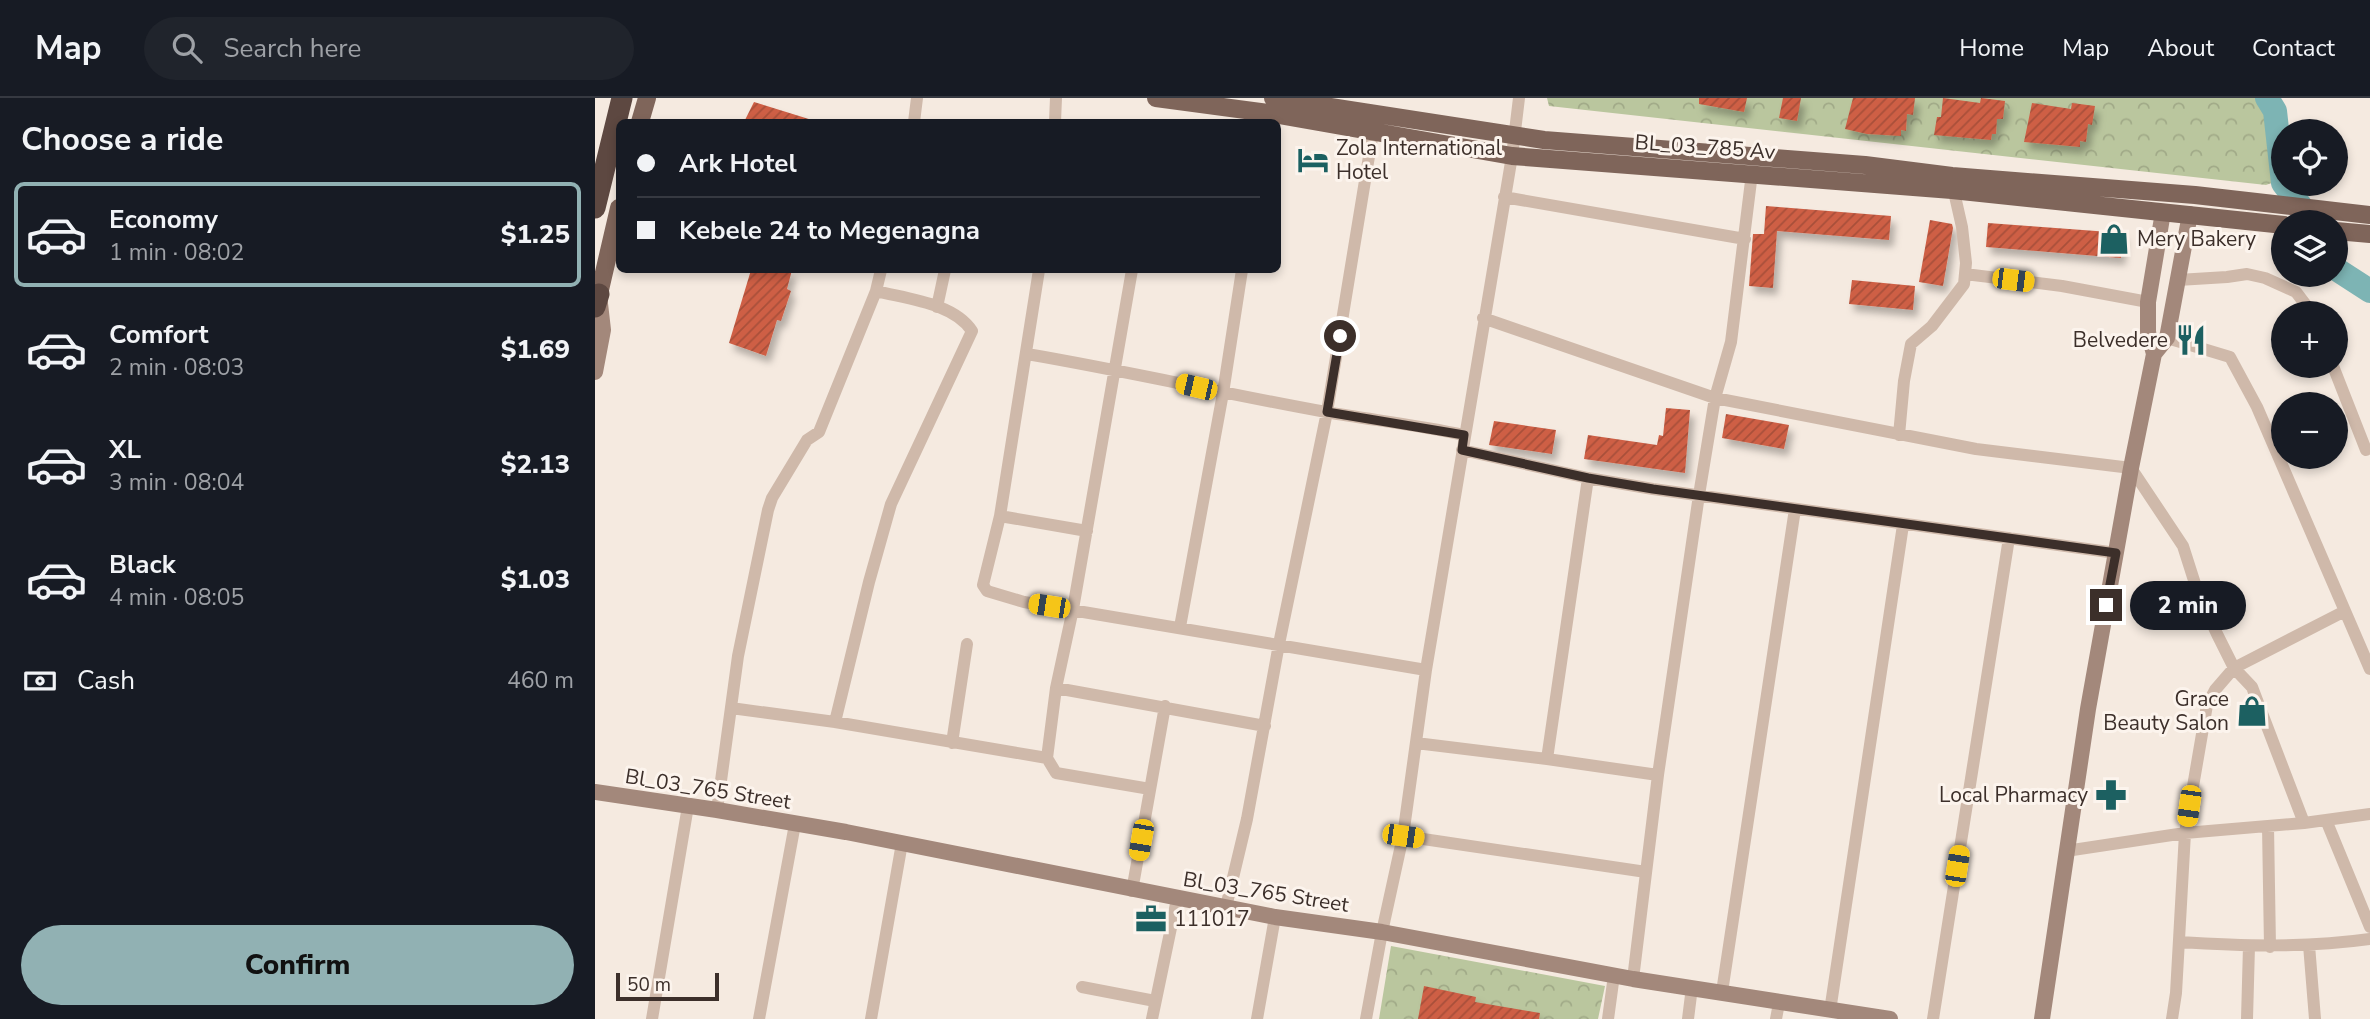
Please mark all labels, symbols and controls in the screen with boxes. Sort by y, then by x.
search box [144,17,634,80]
text: Map [35,26,102,71]
icon: search [168,29,206,67]
text: Search here [224,31,361,66]
text: Home [1959,32,2024,64]
text: Map [2062,32,2109,64]
text: About [2147,32,2214,64]
text: Contact [2252,32,2335,64]
text: Choose a ride [21,118,223,161]
map controls [2271,119,2348,469]
button: locate [2271,119,2348,196]
street label: BL_03_785 Av [1634,128,1776,166]
place label: Zola International Hotel [1336,134,1503,186]
hotel icon: Zola International Hotel [1296,143,1330,177]
text: Ark Hotel [679,146,797,181]
text: Economy [109,202,218,237]
icon: car [25,203,88,266]
button: layers [2271,210,2348,287]
text: Kebele 24 to Megenagna [679,213,980,248]
text: $1.25 [501,217,570,252]
shop icon: Mery Bakery [2097,222,2131,256]
place label: Mery Bakery [2137,225,2256,253]
text: 1 min · 08:02 [109,237,244,268]
car [1991,267,2036,293]
button: + [2271,301,2348,378]
text: Comfort [109,317,209,352]
icon: car [25,318,88,381]
route start [1324,320,1356,352]
restaurant icon: Belvedere [2174,323,2208,357]
place label: Belvedere [2073,326,2168,354]
text: $1.69 [501,332,570,367]
text: 2 min · 08:03 [109,352,244,383]
car [1174,372,1219,402]
button: − [2271,392,2348,469]
text: XL [109,432,141,467]
icon: car [25,433,88,496]
text: $2.13 [501,447,570,482]
text: 3 min · 08:04 [109,467,244,498]
text: Black [109,547,176,582]
icon: car [25,548,88,611]
text: $1.03 [501,562,570,597]
callout: 2 min [2131,580,2246,630]
text: 4 min · 08:05 [109,582,244,613]
route end [2090,589,2122,621]
text: 2 min [2158,590,2218,621]
car [1027,592,1072,620]
icon: cash [21,662,59,700]
text: Cash [77,663,135,698]
text: 460 m [507,665,574,696]
place label: Grace Beauty Salon [2103,685,2229,737]
shop icon: Grace Beauty Salon [2235,694,2269,728]
street label: Bl_03_765 Street [623,762,793,816]
pharmacy icon: Local Pharmacy [2094,778,2128,812]
place label: Local Pharmacy [1939,781,2088,809]
car [2176,784,2203,828]
car [1128,817,1155,863]
car [1381,823,1426,849]
car [1944,844,1971,888]
street label: Bl_03_765 Street [1181,865,1351,919]
office icon: 111017 [1134,902,1168,936]
place label: 111017 [1174,905,1250,933]
button: Confirm [21,925,574,1005]
scale bar [616,970,719,1002]
text: 50 m [627,972,671,998]

